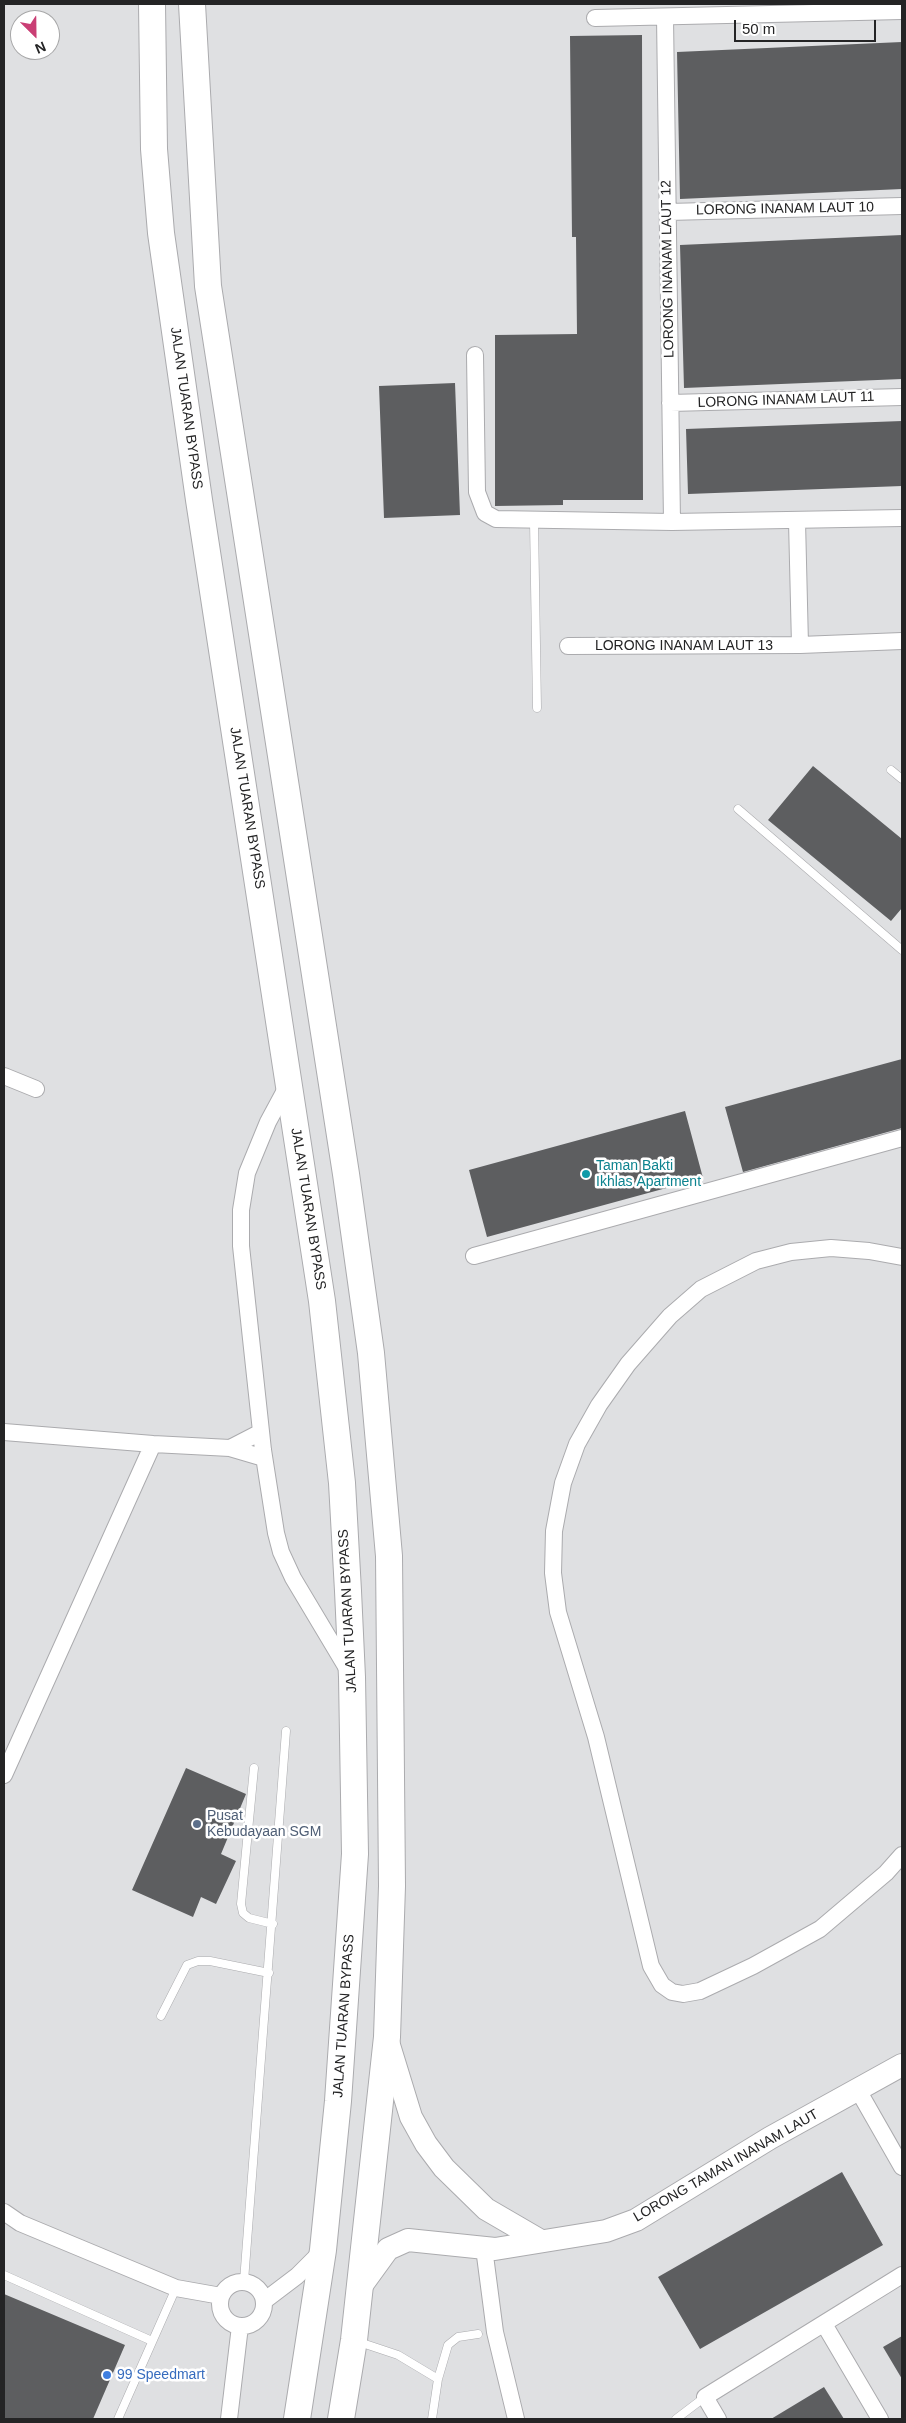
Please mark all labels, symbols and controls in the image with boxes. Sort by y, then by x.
north arrow [10,10,60,60]
scale bar [736,10,878,42]
text: 50 m [742,20,775,37]
text: N [33,39,48,57]
street label: LORONG INANAM LAUT 12 [658,180,678,358]
street label: LORONG INANAM LAUT 10 [696,199,874,219]
street label: JALAN TUARAN BYPASS [166,326,206,490]
street label: LORONG INANAM LAUT 11 [697,389,875,411]
street label: LORONG INANAM LAUT 13 [595,638,773,654]
street label: JALAN TUARAN BYPASS [226,726,268,890]
street label: JALAN TUARAN BYPASS [287,1127,329,1291]
place label: Taman Bakti Ikhlas Apartment [596,1158,701,1190]
marker: Taman Bakti Ikhlas Apartment [580,1168,592,1180]
street label: JALAN TUARAN BYPASS [335,1529,361,1693]
place label: Pusat Kebudayaan SGM [207,1808,321,1840]
marker: Pusat Kebudayaan SGM [191,1818,203,1830]
street label: JALAN TUARAN BYPASS [330,1934,358,2098]
street label: LORONG TAMAN INANAM LAUT [631,2106,821,2226]
place label: 99 Speedmart [117,2367,205,2383]
marker: 99 Speedmart [101,2369,113,2381]

